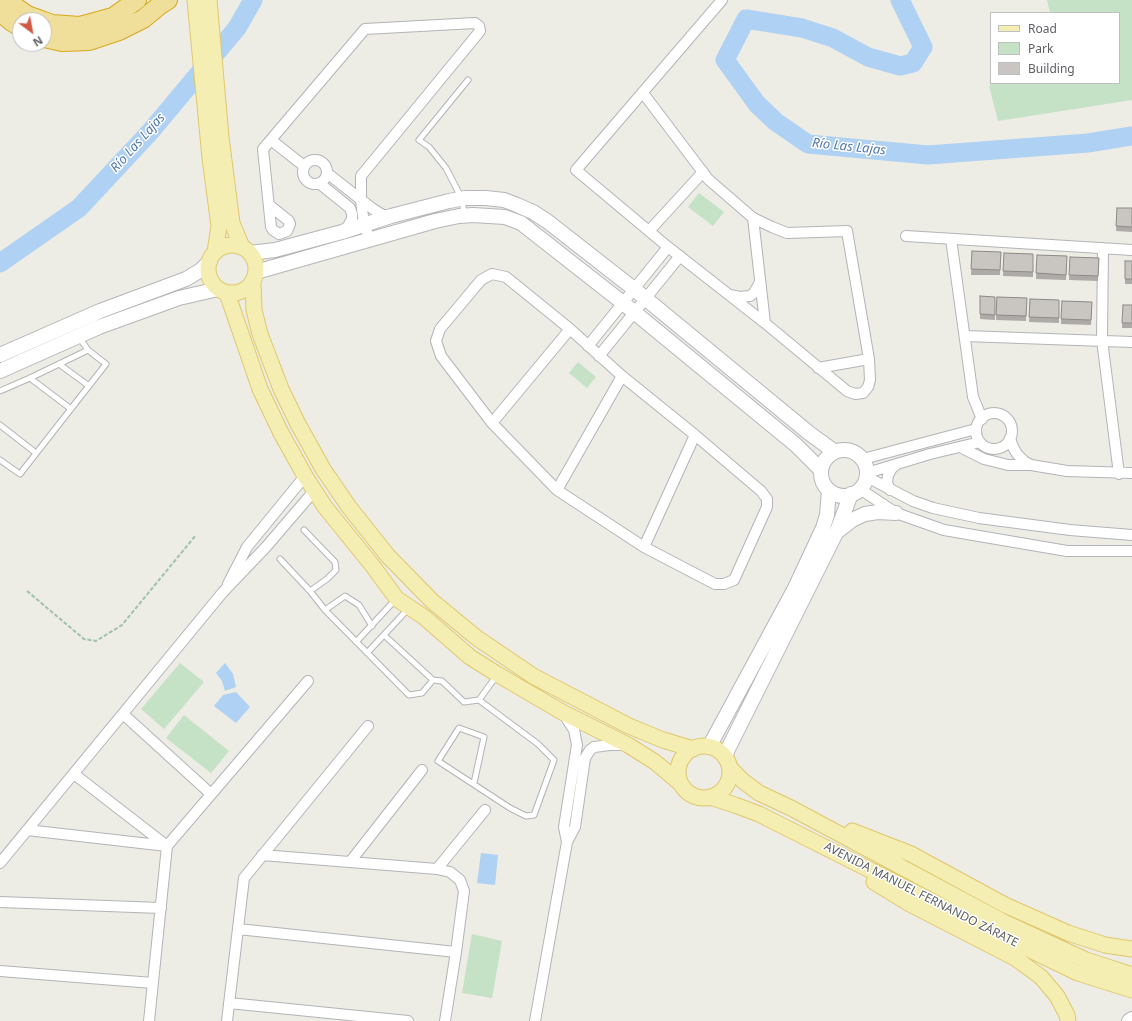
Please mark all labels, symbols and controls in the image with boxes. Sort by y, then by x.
north arrow [12,12,52,52]
legend [990,12,1120,84]
text: Road [1028,20,1057,37]
text: N [30,33,46,50]
text: Park [1028,40,1053,57]
text: Building [1028,60,1075,77]
water label: Río Las Lajas [107,110,169,176]
water label: Río Las Lajas [811,135,887,159]
street label: AVENIDA MANUEL FERNANDO ZÁRATE [822,840,1020,950]

